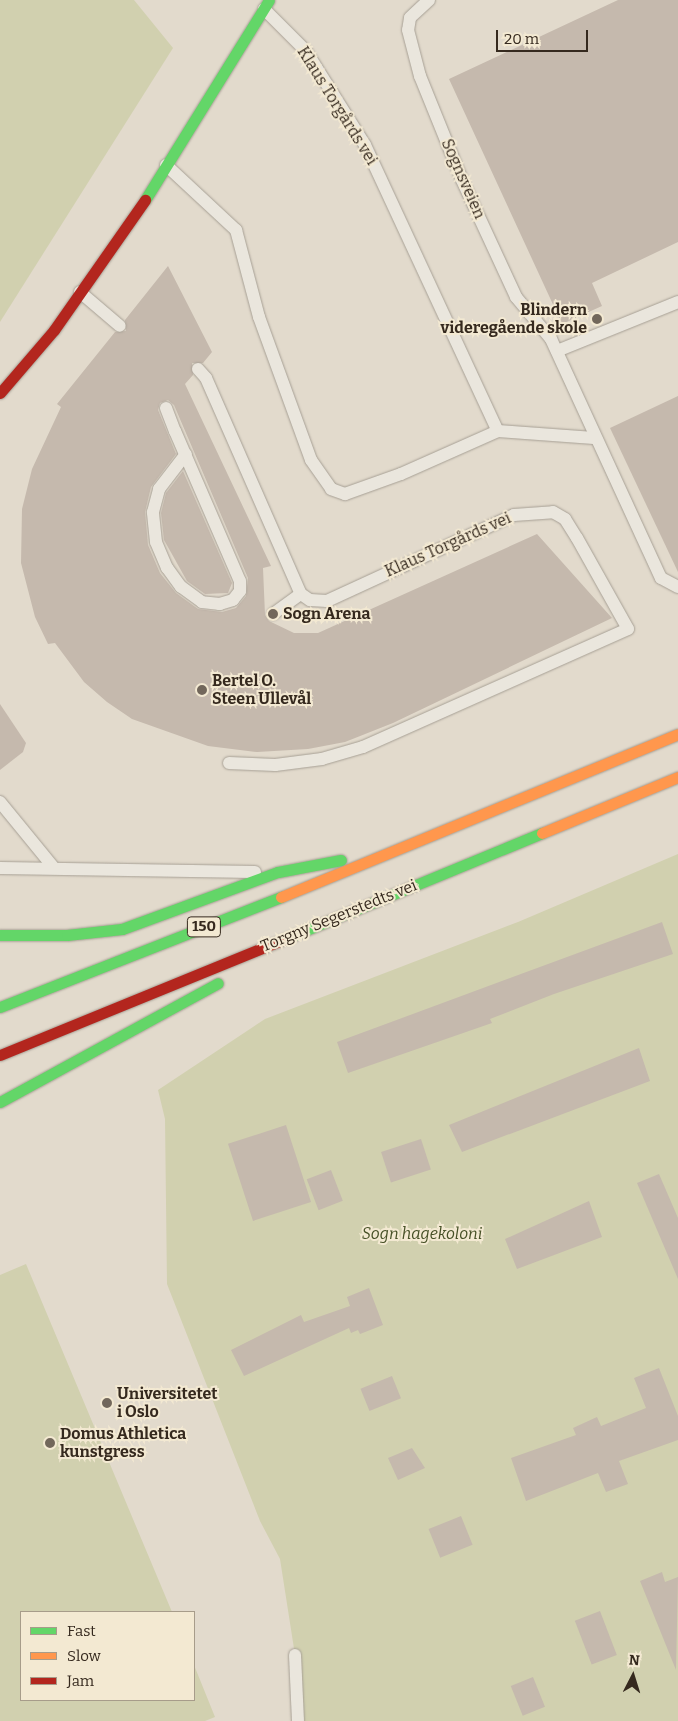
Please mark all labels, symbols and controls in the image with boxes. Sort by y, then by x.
scale bar [498,20,590,52]
text: 20 m [504,30,539,48]
street label: Klaus Torgårds vei [293,43,381,169]
street label: Sognsveien [437,136,489,222]
place label: Blindern videregående skole [441,300,587,338]
marker: Blindern videregående skole [591,313,603,325]
street label: Klaus Torgårds vei [382,509,514,581]
place label: Sogn Arena [283,604,371,624]
marker: Sogn Arena [267,608,279,620]
place label: Bertel O. Steen Ullevål [212,671,311,709]
marker: Bertel O. Steen Ullevål [196,684,208,696]
street label: Torgny Segerstedts vei [258,876,420,956]
road number: 150 [186,914,222,940]
park label: Sogn hagekoloni [362,1224,482,1244]
place label: Universitetet i Oslo [117,1384,218,1422]
marker: Universitetet i Oslo [101,1397,113,1409]
place label: Domus Athletica kunstgress [60,1424,186,1462]
marker: Domus Athletica kunstgress [44,1437,56,1449]
legend [20,1611,195,1701]
text: Fast [67,1622,96,1640]
text: Slow [67,1647,101,1665]
north arrow [608,1651,658,1701]
text: N [628,1652,640,1669]
text: Jam [67,1672,94,1690]

